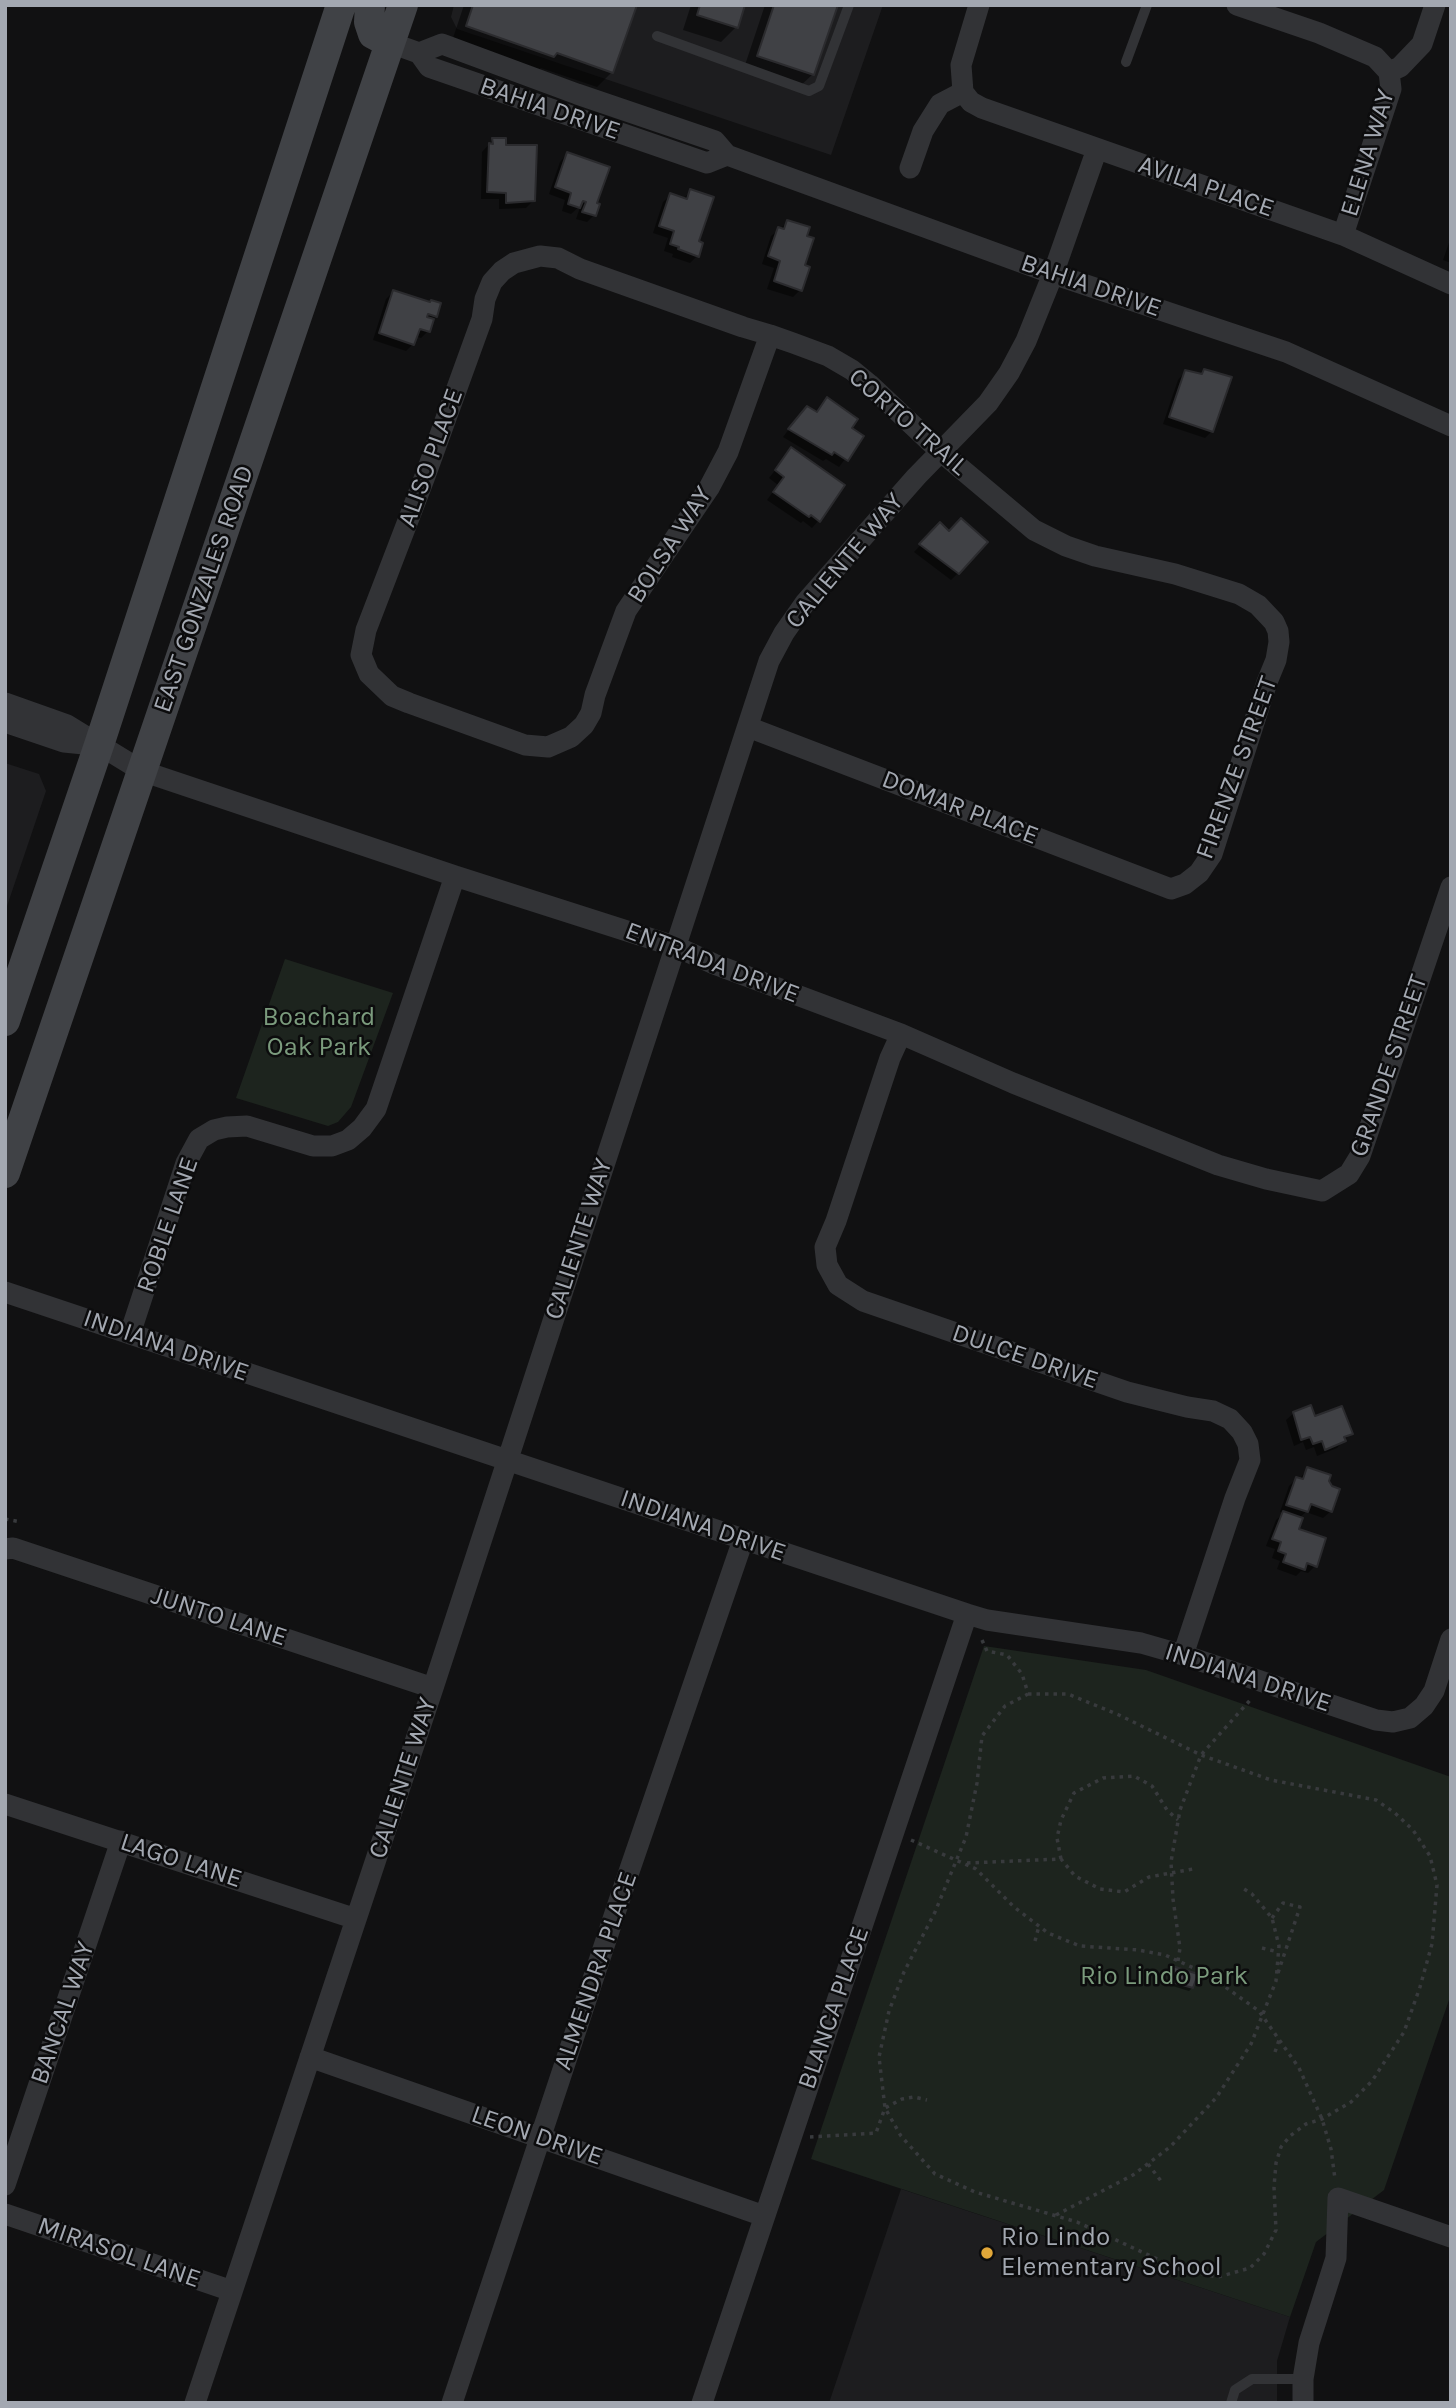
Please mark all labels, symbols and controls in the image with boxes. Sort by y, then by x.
street label: BAHIA DRIVE [476,70,624,148]
street label: ELENA WAY [1334,86,1402,220]
street label: AVILA PLACE [1134,149,1278,225]
street label: BAHIA DRIVE [1017,247,1165,325]
street label: CORTO TRAIL [842,362,974,482]
street label: ALISO PLACE [392,384,470,532]
street label: EAST GONZALES ROAD [147,461,261,717]
street label: BOLSA WAY [621,481,719,609]
street label: CALIENTE WAY [779,487,911,635]
street label: FIRENZE STREET [1189,672,1285,864]
street label: DOMAR PLACE [877,764,1043,852]
street label: ENTRADA DRIVE [620,915,804,1011]
street label: GRANDE STREET [1343,971,1435,1161]
park label: Boachard Oak Park [263,1002,375,1064]
street label: ROBLE LANE [130,1153,206,1297]
street label: CALIENTE WAY [538,1155,620,1323]
street label: INDIANA DRIVE [79,1303,253,1389]
street label: DULCE DRIVE [948,1317,1102,1397]
street label: INDIANA DRIVE [616,1483,790,1569]
street label: JUNTO LANE [147,1580,291,1654]
street label: INDIANA DRIVE [1161,1636,1335,1720]
street label: CALIENTE WAY [362,1694,444,1862]
street label: LAGO LANE [116,1827,246,1895]
street label: ALMENDRA PLACE [547,1868,645,2074]
street label: BLANCA PLACE [792,1922,876,2094]
street label: BANCAL WAY [24,1937,102,2089]
park label: Rio Lindo Park [1080,1961,1248,1993]
street label: LEON DRIVE [467,2099,607,2173]
street label: MIRASOL LANE [33,2210,205,2296]
place label: Rio Lindo Elementary School [1001,2222,1222,2284]
marker: Rio Lindo Elementary School [979,2245,995,2261]

